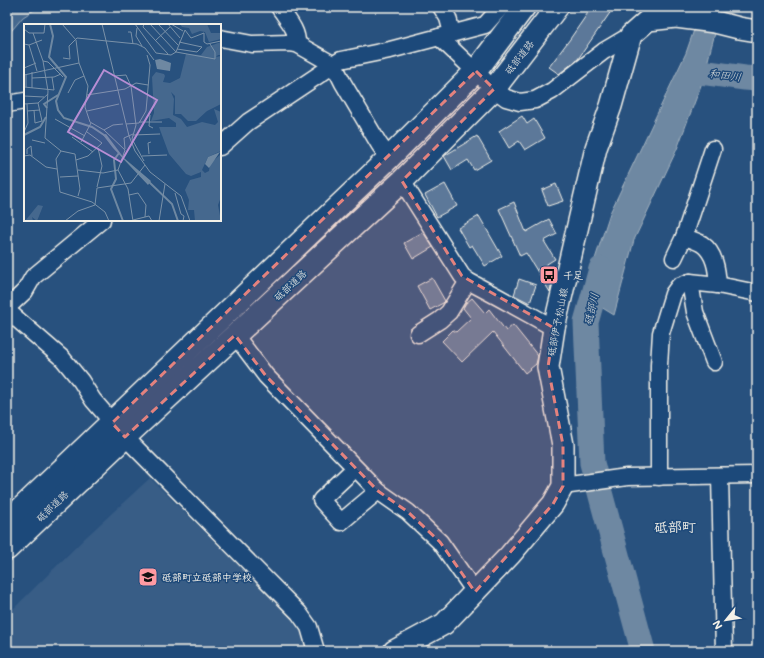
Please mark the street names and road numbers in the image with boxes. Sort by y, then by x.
street label: 砥部道路 [501,37,537,77]
street label: 砥部道路 [271,266,309,304]
street label: 砥部伊予松山線 [543,286,571,358]
street label: 砥部道路 [33,487,71,525]

